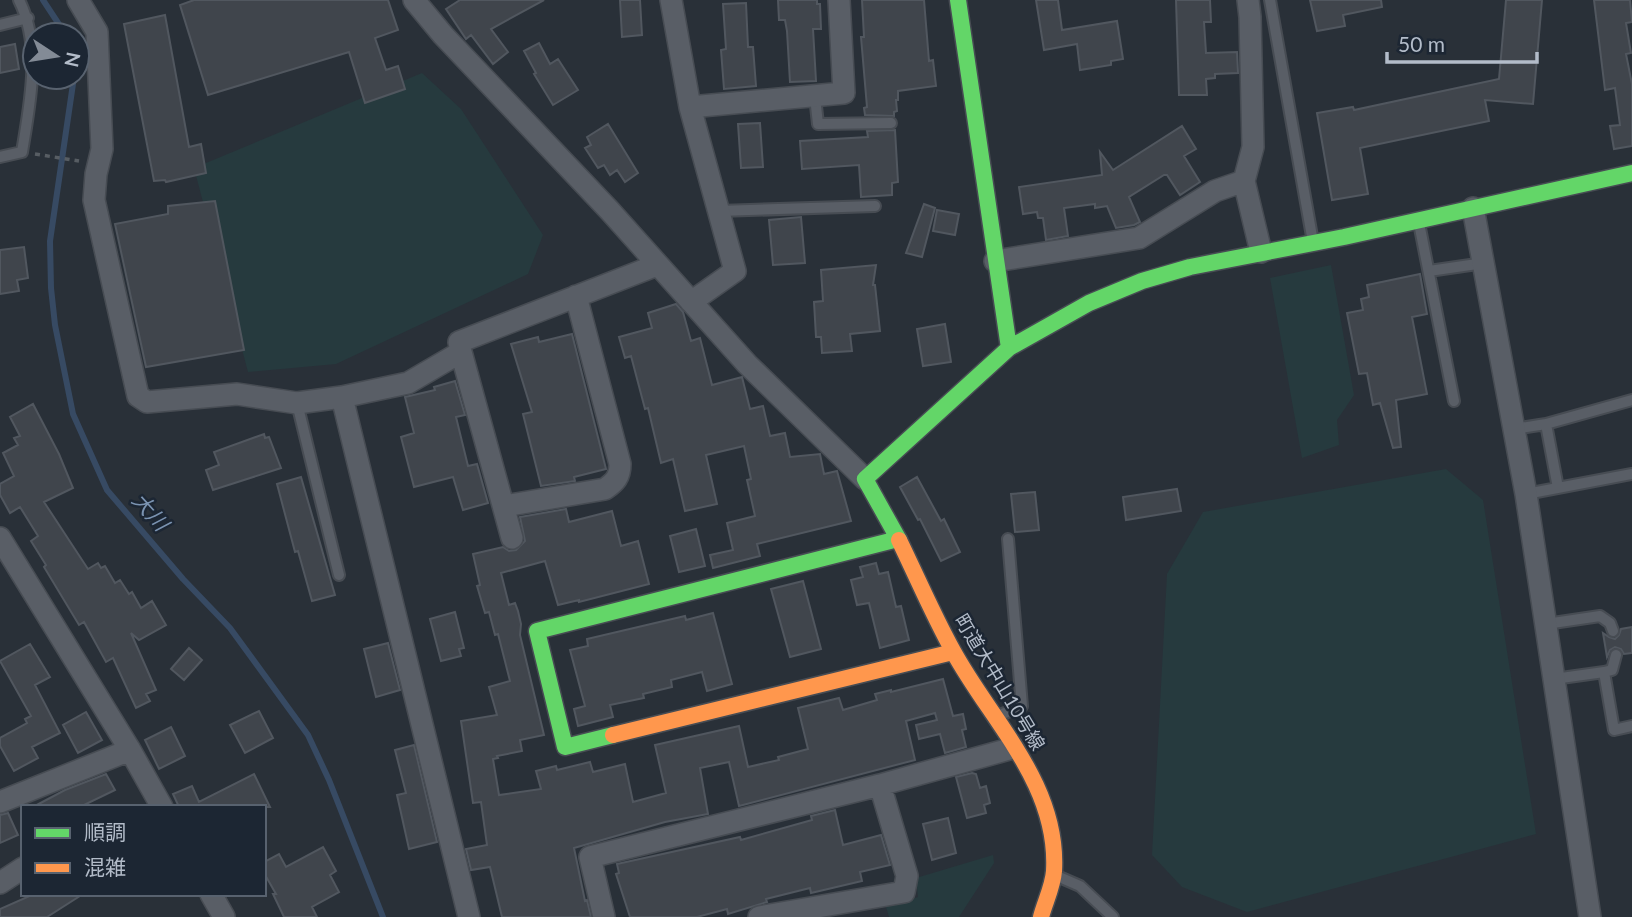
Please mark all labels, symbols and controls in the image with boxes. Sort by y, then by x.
north arrow [21,21,91,91]
scale bar [1387,21,1538,65]
text: 50 m [1398,31,1445,56]
text: N [60,50,86,69]
water label: 大川 [128,487,176,536]
street label: 町道大中山10号線 [951,609,1050,754]
legend [21,805,266,896]
text: 順調 [84,819,126,844]
text: 混雑 [84,854,126,879]

